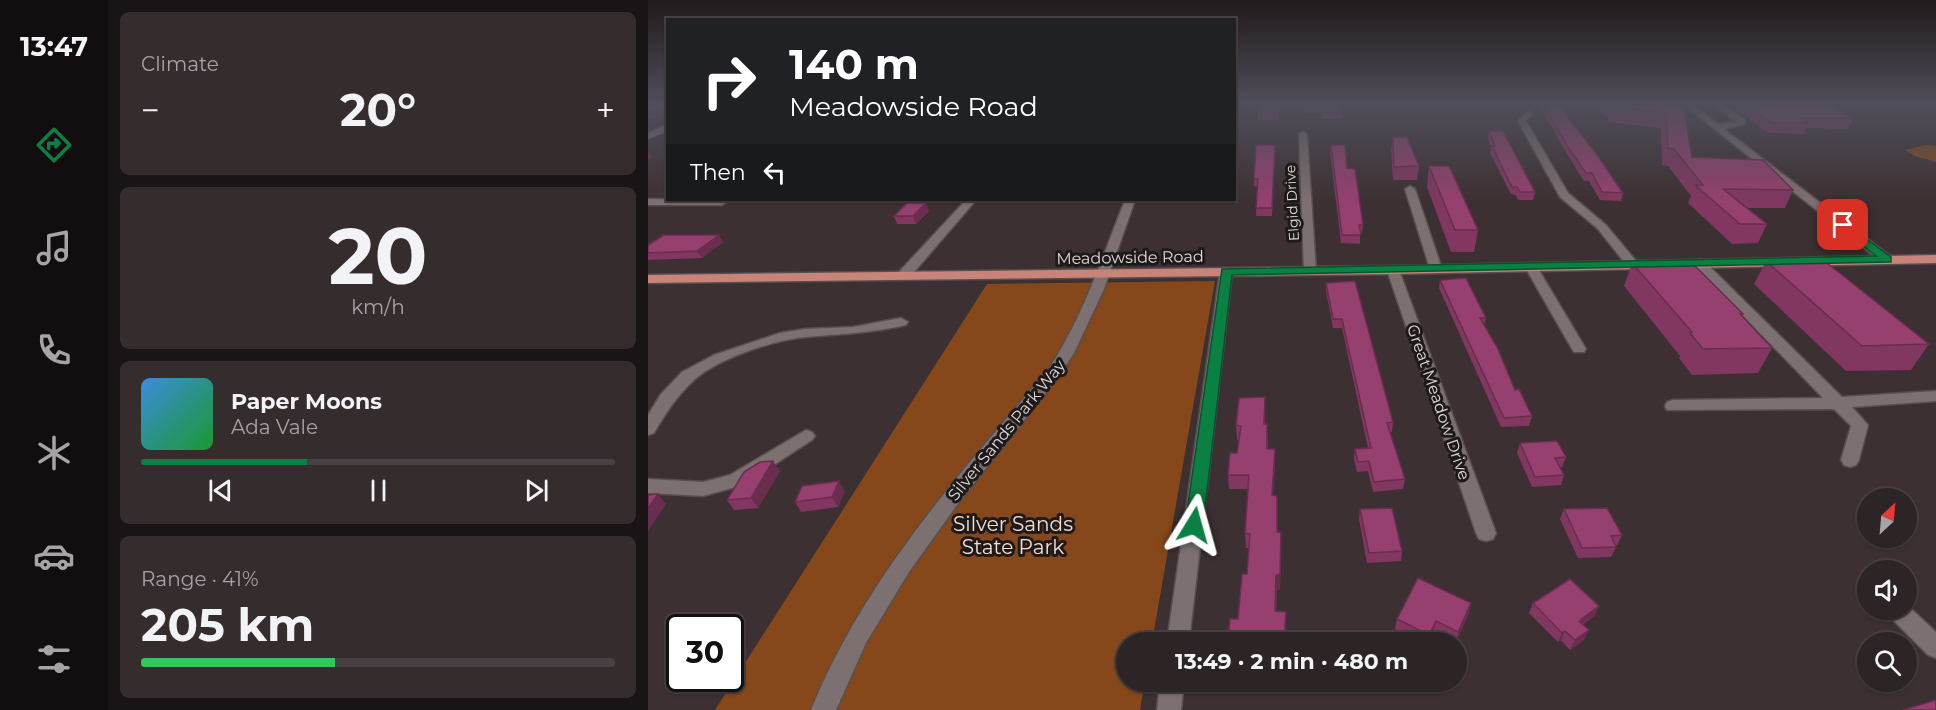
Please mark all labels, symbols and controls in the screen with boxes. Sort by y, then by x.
text: 13:47 [20,30,88,63]
text: 140 m [789,38,919,90]
icon: right [690,42,768,120]
text: Climate [141,52,219,76]
text: 20° [340,82,416,137]
text: − [141,90,160,130]
text: + [596,90,615,130]
text: Meadowside Road [789,90,1038,123]
icon: directions [33,124,75,166]
icon: left [758,156,791,189]
text: Then [690,159,746,186]
street label: Elgid Drive [1281,164,1303,242]
pin [1817,199,1868,250]
text: 20 [329,208,427,304]
icon: arrive [1826,208,1859,241]
icon: music [33,227,75,269]
street label: Meadowside Road [1056,247,1204,268]
text: km/h [351,295,405,319]
street label: Great Meadow Drive [1403,322,1474,482]
icon: phone [33,329,75,371]
street label: Silver Sands Park Way [944,356,1069,505]
text: Paper Moons [231,388,382,415]
text: Ada Vale [231,415,318,439]
icon: climate [33,432,75,474]
icon: previous [204,474,237,507]
icon: pause [362,474,395,507]
icon: next [520,474,553,507]
north arrow [1857,488,1917,548]
map controls [1857,488,1917,692]
position arrow [1162,493,1226,557]
park label: Silver Sands State Park [953,512,1073,559]
icon: car [33,535,75,577]
button: sound [1857,560,1917,620]
text: Range · 41% [141,567,259,591]
text: 205 km [141,597,314,652]
speed limit sign: 30 [666,614,744,692]
button: search [1857,632,1917,692]
icon: filters [33,638,75,680]
text: 13:49 · 2 min · 480 m [1175,648,1408,675]

